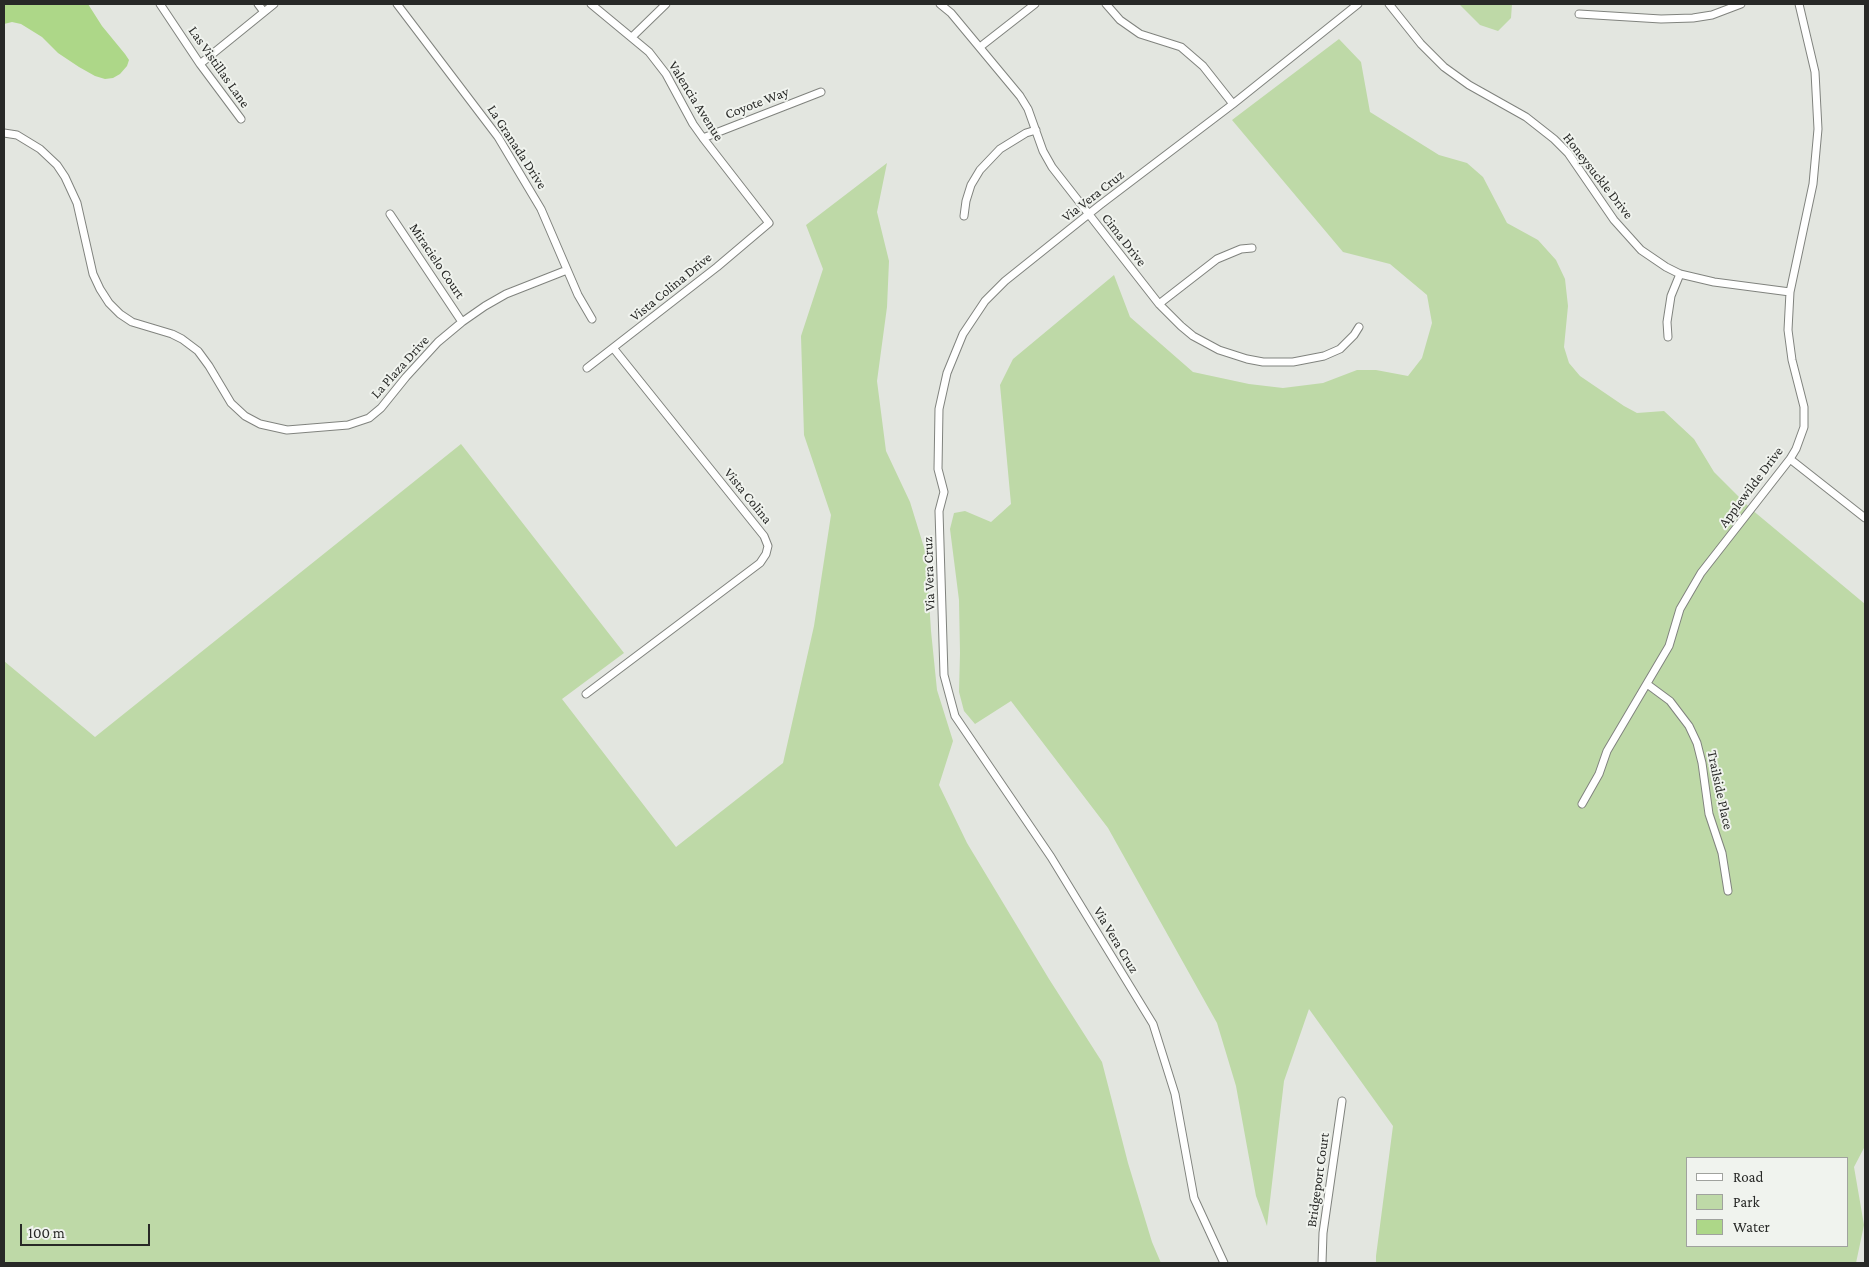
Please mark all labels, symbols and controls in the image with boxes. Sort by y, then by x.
street label: Las Vistillas Lane [185,23,253,111]
street label: Valencia Avenue [665,58,727,144]
street label: Coyote Way [723,83,791,123]
street label: La Granada Drive [484,102,550,192]
street label: Honeysuckle Drive [1559,130,1637,222]
street label: Via Vera Cruz [1058,166,1128,226]
street label: Cima Drive [1098,210,1150,270]
street label: Miracielo Court [406,220,468,302]
street label: Vista Colina Drive [627,249,715,325]
street label: La Plaza Drive [367,332,433,402]
street label: Applewilde Drive [1715,443,1787,531]
street label: Vista Colina [720,465,776,527]
street label: Via Vera Cruz [919,536,939,612]
street label: Trailside Place [1703,749,1737,831]
street label: Via Vera Cruz [1090,904,1142,976]
street label: Bridgeport Court [1303,1132,1333,1228]
legend [1686,1157,1849,1247]
text: Road [1733,1169,1763,1185]
text: Park [1733,1194,1760,1210]
scale bar [22,1214,152,1246]
text: Water [1733,1219,1770,1235]
text: 100 m [28,1225,65,1241]

